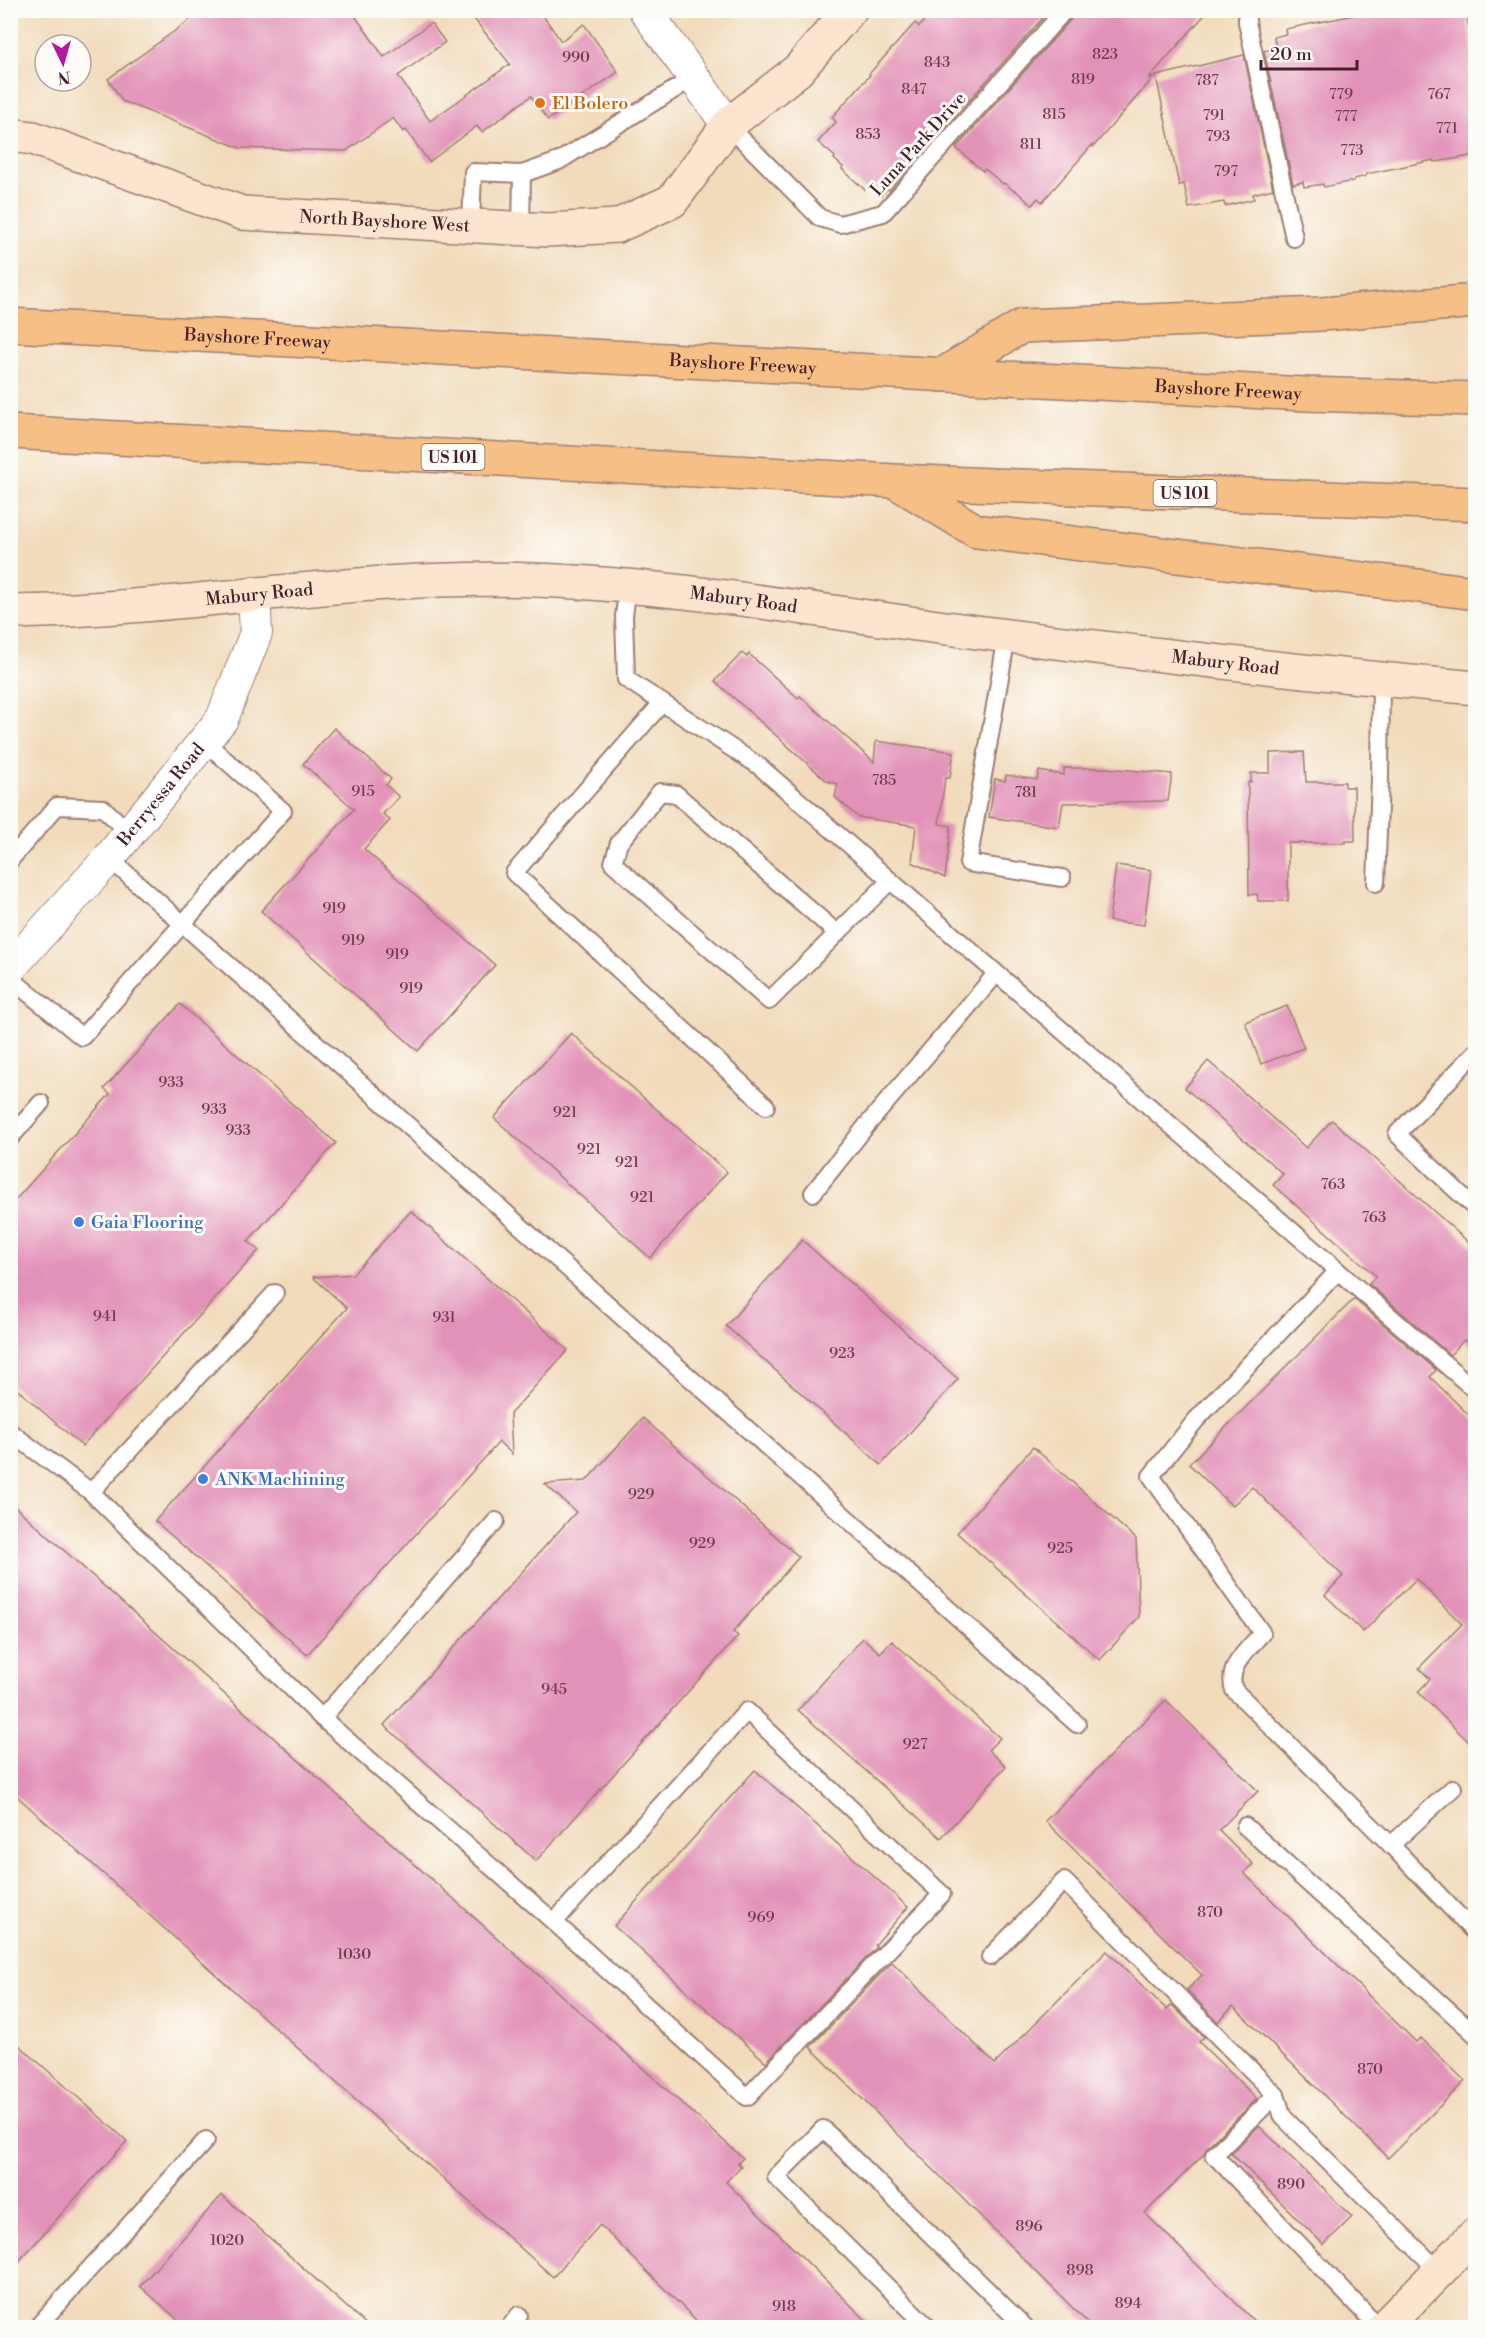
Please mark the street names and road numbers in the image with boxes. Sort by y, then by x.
street label: Luna Park Drive [865,87,971,201]
street label: North Bayshore West [299,205,471,238]
street label: Bayshore Freeway [182,323,332,354]
street label: Bayshore Freeway [668,349,817,380]
street label: Bayshore Freeway [1153,375,1303,406]
road number: US 101 [422,444,484,470]
road number: US 101 [1154,480,1216,506]
street label: Mabury Road [204,578,315,611]
street label: Mabury Road [689,582,800,619]
street label: Mabury Road [1170,645,1281,681]
street label: Berryessa Road [112,738,210,852]

